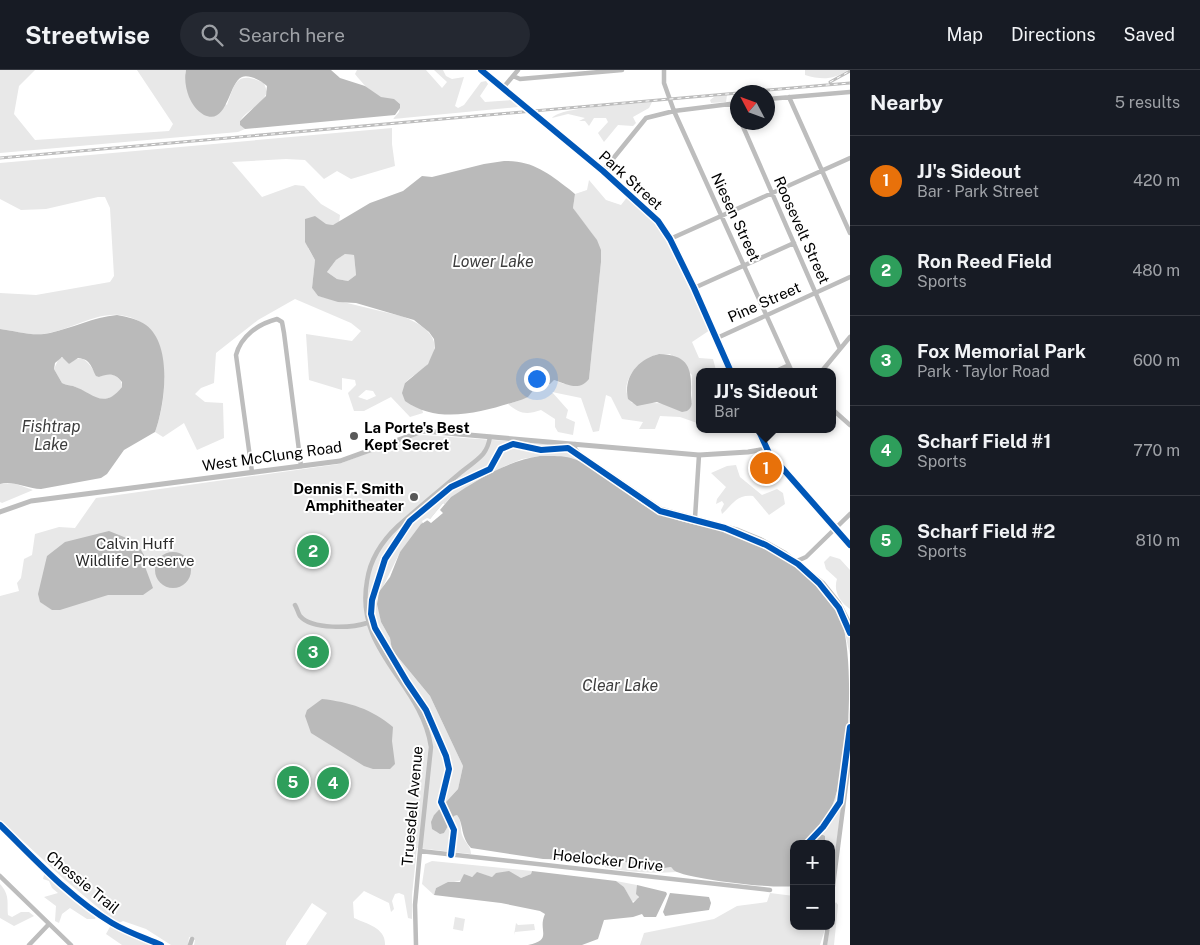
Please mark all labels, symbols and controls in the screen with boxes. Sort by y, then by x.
search box [180,12,530,57]
text: Streetwise [25,21,150,49]
icon: search [198,21,226,49]
text: Search here [238,24,345,46]
text: Map [946,24,983,45]
text: Directions [1011,24,1096,45]
text: Saved [1124,24,1175,45]
north arrow [730,85,775,130]
text: Nearby [870,90,943,115]
text: 5 results [1115,93,1180,112]
street label: Park Street [596,147,666,213]
text: JJ's Sideout [917,160,1021,182]
street label: Niesen Street [708,170,764,264]
text: 1 [883,171,889,190]
text: 420 m [1133,171,1180,190]
street label: Roosevelt Street [771,174,833,287]
text: Bar · Park Street [917,182,1039,201]
text: Ron Reed Field [917,250,1052,272]
water label: Lower Lake [452,252,534,271]
text: 2 [881,261,891,280]
text: 480 m [1132,261,1180,280]
text: Sports [917,272,967,291]
street label: Pine Street [725,278,803,326]
text: Fox Memorial Park [917,340,1086,362]
text: 3 [881,351,891,370]
text: 600 m [1133,351,1180,370]
text: Park · Taylor Road [917,362,1050,381]
your location [524,366,550,392]
popup [696,368,836,433]
text: JJ's Sideout [714,380,818,402]
text: Bar [714,402,740,421]
water label: Fishtrap Lake [21,417,81,454]
place label: La Porte's Best Kept Secret [364,419,470,453]
marker: La Porte's Best Kept Secret [348,430,360,442]
text: Scharf Field #1 [917,430,1051,452]
street label: West McClung Road [201,438,343,474]
text: 4 [881,441,891,460]
text: 770 m [1133,441,1180,460]
pin: 1 [750,449,782,487]
text: Sports [917,452,967,471]
place label: Dennis F. Smith Amphitheater [293,480,404,514]
marker: Dennis F. Smith Amphitheater [408,491,420,503]
text: Scharf Field #2 [917,520,1055,542]
text: 5 [881,531,891,550]
text: 810 m [1136,531,1180,550]
pin: 2 [297,532,329,570]
park label: Calvin Huff Wildlife Preserve [75,535,195,569]
text: Sports [917,542,967,561]
pin: 3 [297,633,329,671]
water label: Clear Lake [582,676,658,695]
street label: Truesdell Avenue [398,745,426,867]
pin: 5 [277,763,309,801]
pin: 4 [317,764,349,802]
map controls [790,840,835,930]
button: + [790,840,835,885]
street label: Hoelocker Drive [552,846,664,874]
street label: Chessie Trail [43,847,123,917]
button: − [790,885,835,930]

